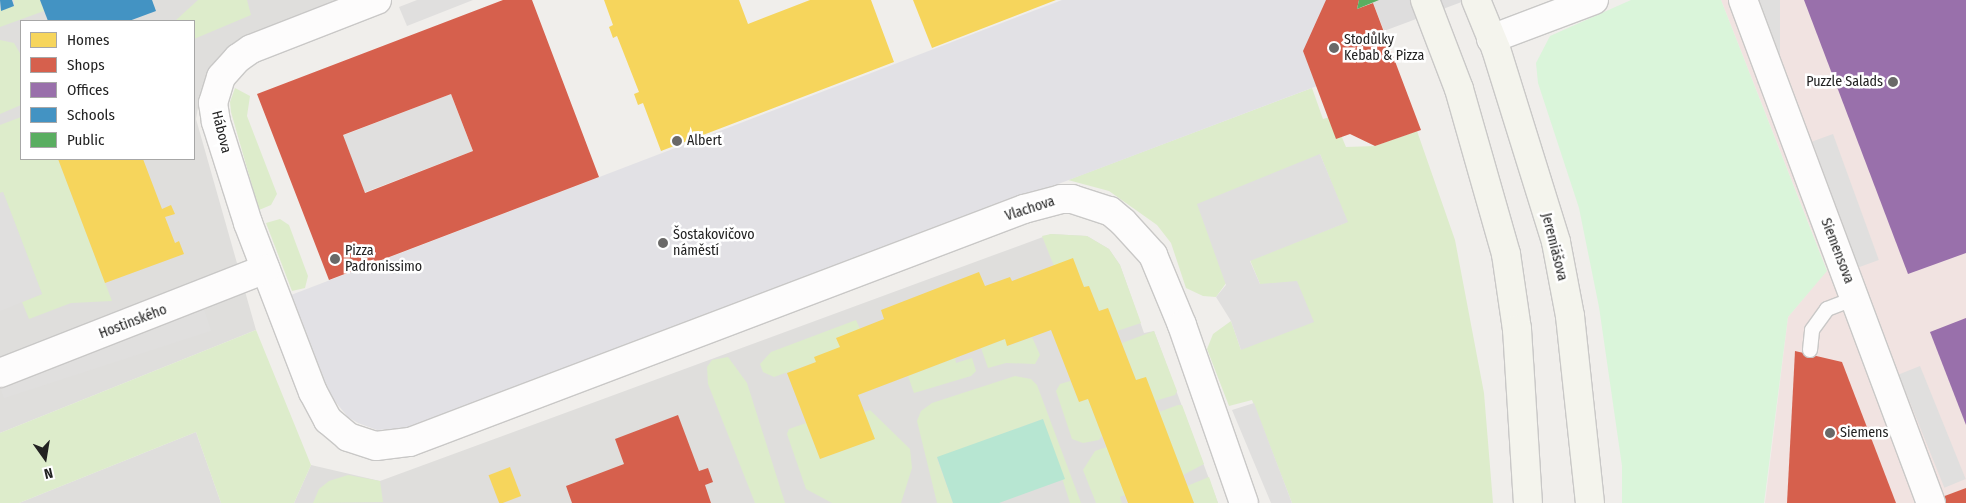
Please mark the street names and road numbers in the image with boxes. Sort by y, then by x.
street label: Hábova [208,109,234,155]
street label: Vlachova [1003,193,1057,225]
street label: Jeremiášova [1537,211,1571,283]
street label: Siemensova [1817,216,1857,286]
street label: Hostinského [97,301,169,343]

